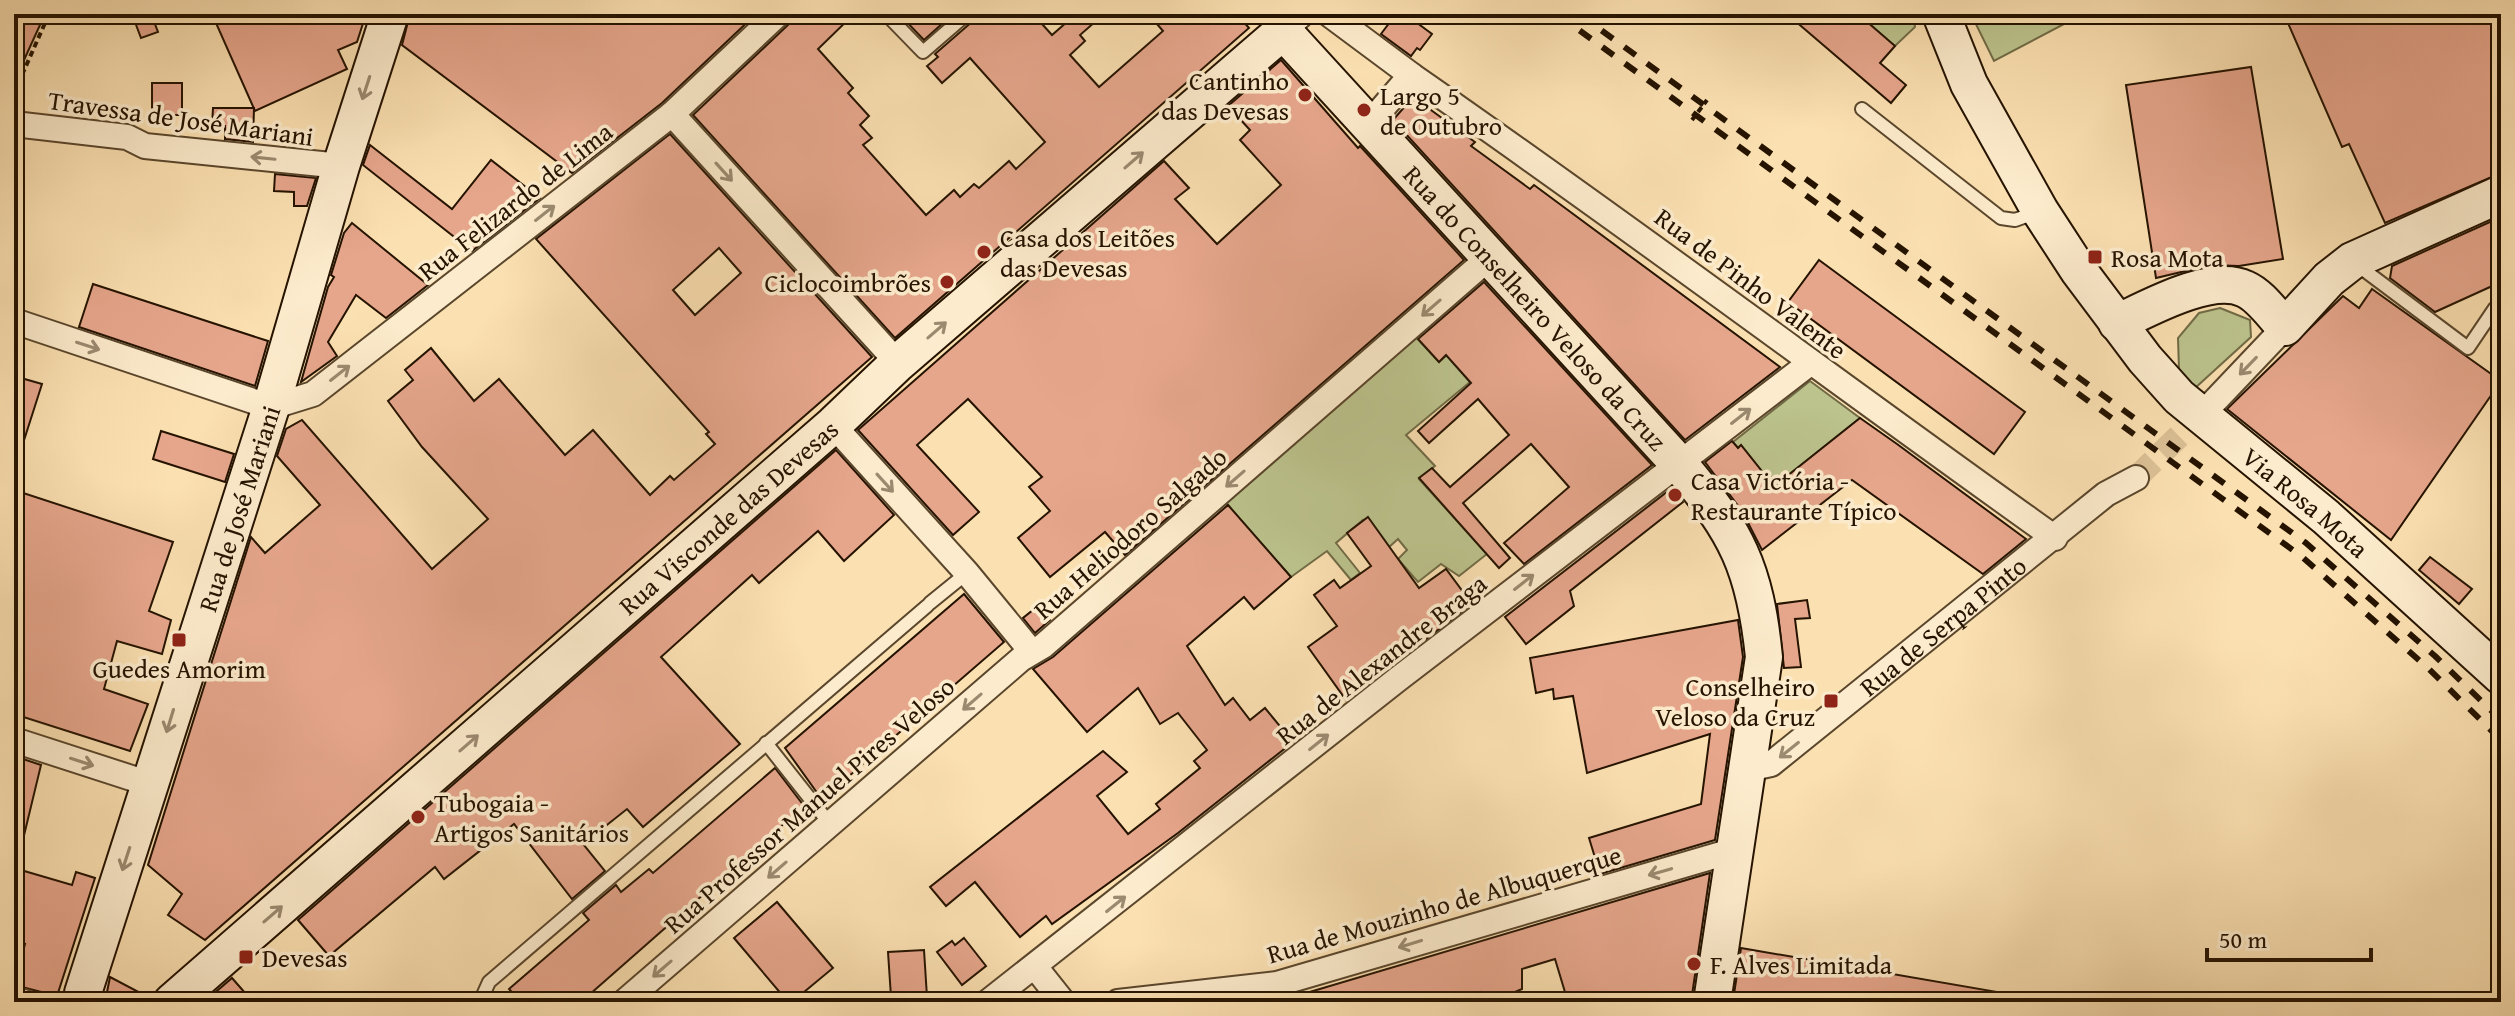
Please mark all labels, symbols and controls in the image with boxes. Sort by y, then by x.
place label: Cantinho das Devesas [1161,61,1289,130]
one-way arrow [358,75,373,101]
place label: Largo 5 de Outubro [1380,76,1502,145]
street label: Travessa de José Mariani [46,80,316,156]
marker: Cantinho das Devesas [1296,86,1314,104]
marker: Largo 5 de Outubro [1355,101,1373,119]
street label: Rua Felizardo de Lima [409,112,621,290]
one-way arrow [250,151,277,166]
one-way arrow [1123,151,1143,169]
street label: Rua do Conselheiro Veloso da Cruz [1395,156,1677,459]
one-way arrow [714,161,733,182]
street label: Rua de Pinho Valente [1647,198,1855,368]
one-way arrow [534,204,555,222]
place label: Casa dos Leitões das Devesas [1000,218,1175,287]
place label: Rosa Mota [2111,238,2224,277]
marker: Casa dos Leitões das Devesas [975,243,993,261]
marker: Rosa Mota [2086,248,2104,266]
place label: Ciclocoimbrões [765,263,931,302]
marker: Ciclocoimbrões [938,273,956,291]
one-way arrow [1421,299,1441,317]
one-way arrow [926,321,946,339]
one-way arrow [75,339,100,354]
one-way arrow [2239,356,2257,376]
one-way arrow [328,365,350,382]
street label: Rua de José Mariani [187,400,290,616]
one-way arrow [1730,407,1751,424]
street label: Rua Visconde das Devesas [609,410,847,624]
street label: Via Rosa Mota [2234,437,2378,567]
street label: Rua Heliodoro Salgado [1025,438,1235,628]
place label: Casa Victória - Restaurante Típico [1691,461,1896,530]
one-way arrow [1225,470,1245,488]
one-way arrow [876,472,894,492]
marker: Casa Victória - Restaurante Típico [1666,486,1684,504]
street label: Rua de Serpa Pinto [1851,546,2035,705]
street label: Rua de Alexandre Braga [1267,564,1495,754]
one-way arrow [1513,574,1534,591]
marker: Guedes Amorim [170,631,188,649]
place label: Guedes Amorim [92,649,266,688]
street label: Rua Professor Manuel Pires Veloso [655,667,963,943]
place label: Conselheiro Veloso da Cruz [1655,667,1815,736]
one-way arrow [962,692,983,710]
marker: Conselheiro Veloso da Cruz [1822,692,1840,710]
one-way arrow [162,708,177,734]
one-way arrow [1308,733,1329,751]
one-way arrow [459,734,479,752]
one-way arrow [1779,741,1800,759]
one-way arrow [69,756,94,771]
place label: Tubogaia - Artigos Sanitários [434,783,629,852]
marker: Tubogaia - Artigos Sanitários [409,808,427,826]
street label: Rua de Mouzinho de Albuquerque [1262,835,1626,973]
one-way arrow [118,846,133,871]
one-way arrow [767,861,788,879]
one-way arrow [1648,865,1673,880]
one-way arrow [1105,896,1126,913]
one-way arrow [263,905,283,923]
scale bar [2207,912,2371,962]
text: 50 m [2219,922,2267,957]
one-way arrow [1398,937,1424,952]
place label: Devesas [262,938,347,977]
place label: F. Alves Limitada [1710,945,1893,984]
marker: Devesas [237,948,255,966]
marker: F. Alves Limitada [1685,955,1703,973]
one-way arrow [653,960,673,978]

